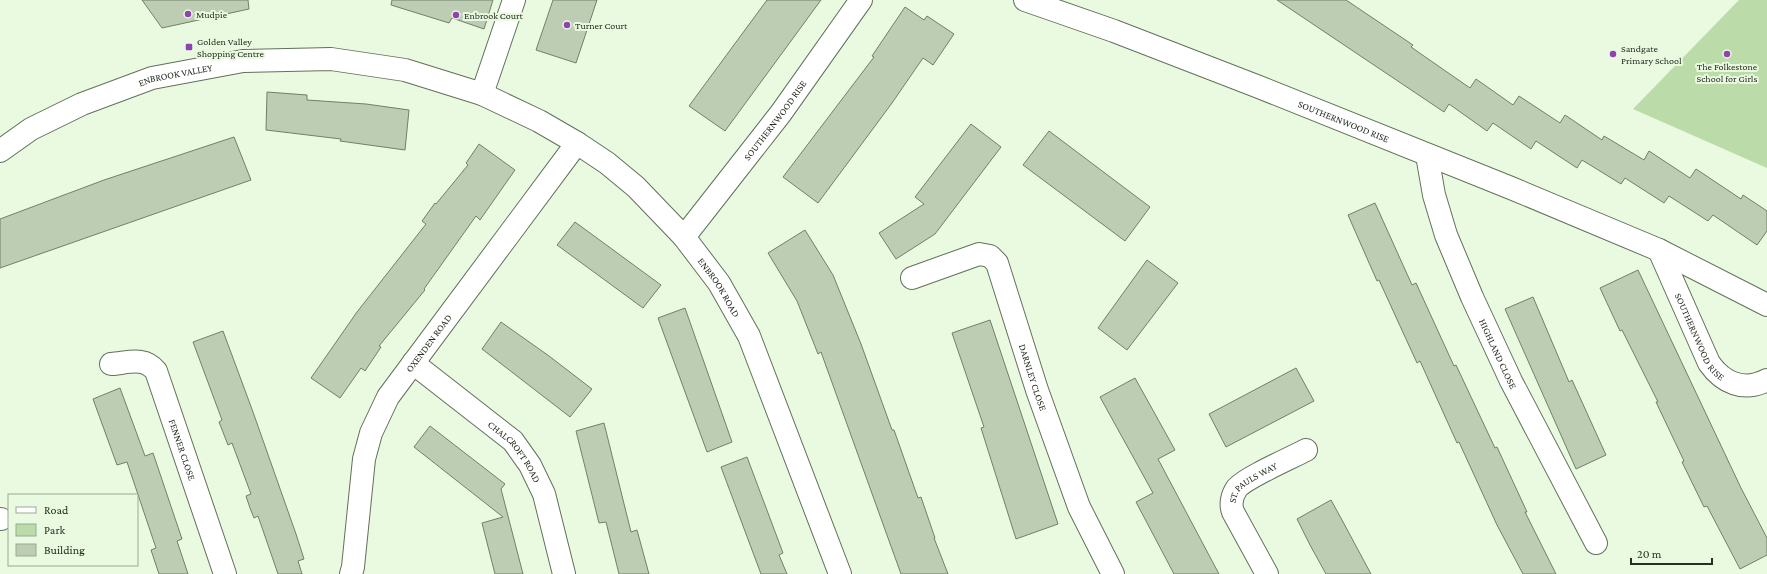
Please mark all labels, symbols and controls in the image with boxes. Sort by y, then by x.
marker: Mudpie [183,9,193,19]
place label: Mudpie [196,9,228,20]
marker: Enbrook Court [451,10,461,20]
place label: Enbrook Court [464,10,524,21]
marker: Turner Court [562,20,572,30]
place label: Turner Court [575,20,628,31]
place label: Golden Valley Shopping Centre [197,36,264,59]
marker: Golden Valley Shopping Centre [184,42,194,52]
place label: Sandgate Primary School [1621,43,1682,66]
marker: Sandgate Primary School [1608,49,1618,59]
marker: The Folkestone School for Girls [1722,49,1732,59]
street label: ENBROOK VALLEY [137,61,214,88]
place label: The Folkestone School for Girls [1697,61,1758,84]
street label: SOUTHERNWOOD RISE [741,77,808,162]
street label: SOUTHERNWOOD RISE [1297,98,1391,144]
street label: ENBROOK ROAD [696,255,743,319]
street label: SOUTHERNWOOD RISE [1673,291,1727,383]
street label: OXENDEN ROAD [403,312,454,374]
street label: HIGHLAND CLOSE [1477,317,1520,391]
street label: DARNLEY CLOSE [1017,342,1050,413]
street label: FENNER CLOSE [167,417,198,482]
street label: CHALCROFT ROAD [486,418,543,485]
street label: ST. PAULS WAY [1226,459,1279,503]
legend [8,494,138,566]
text: Road [44,503,69,517]
text: Park [44,523,66,537]
scale bar [1631,540,1712,566]
text: Building [44,543,85,557]
text: 20 m [1637,547,1662,561]

